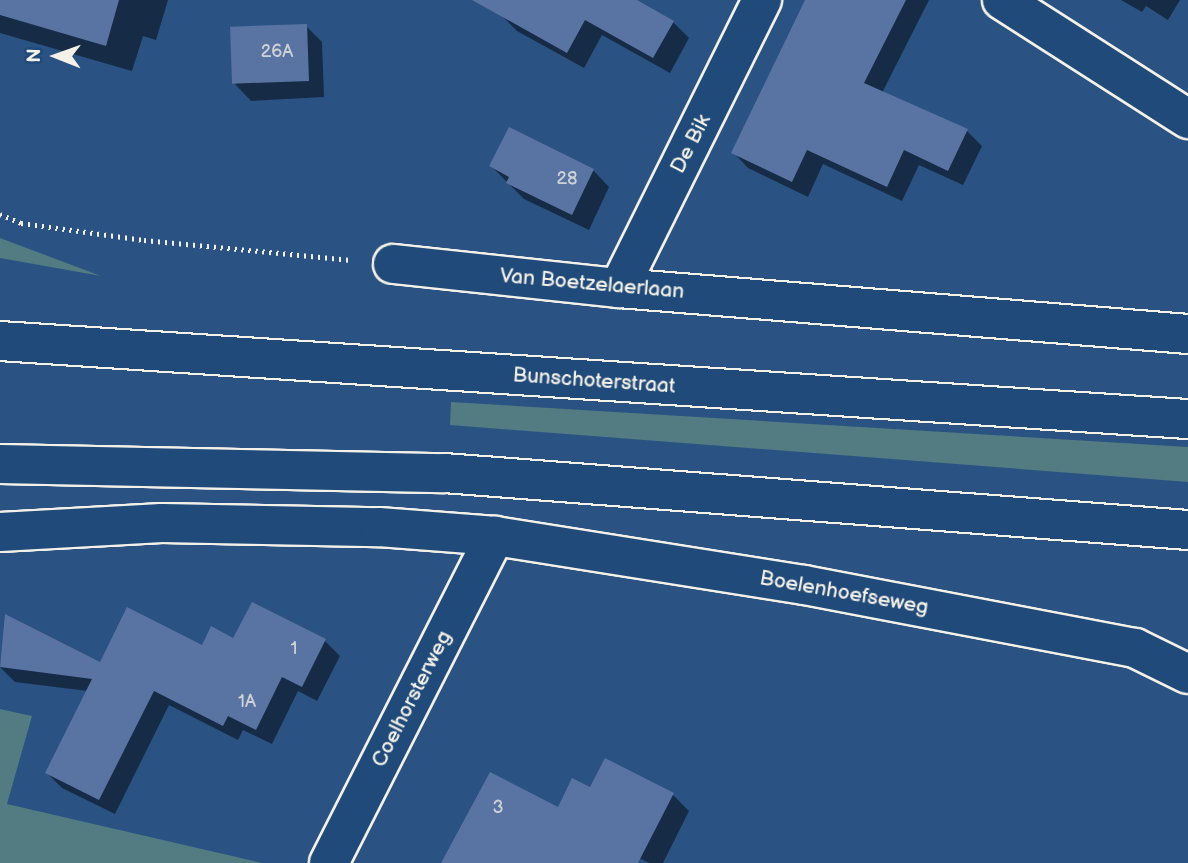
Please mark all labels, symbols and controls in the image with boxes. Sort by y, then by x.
north arrow [21,21,91,91]
house number: 26A [261,41,293,63]
text: N [23,48,46,63]
street label: De Bik [666,110,716,178]
house number: 28 [556,168,578,190]
street label: Van Boetzelaerlaan [499,263,685,305]
street label: Bunschoterstraat [512,363,676,399]
street label: Boelenhoefseweg [758,566,930,620]
street label: Coelhorsterweg [367,627,457,771]
house number: 1 [291,638,297,660]
house number: 1A [238,691,256,713]
house number: 3 [492,797,504,819]

